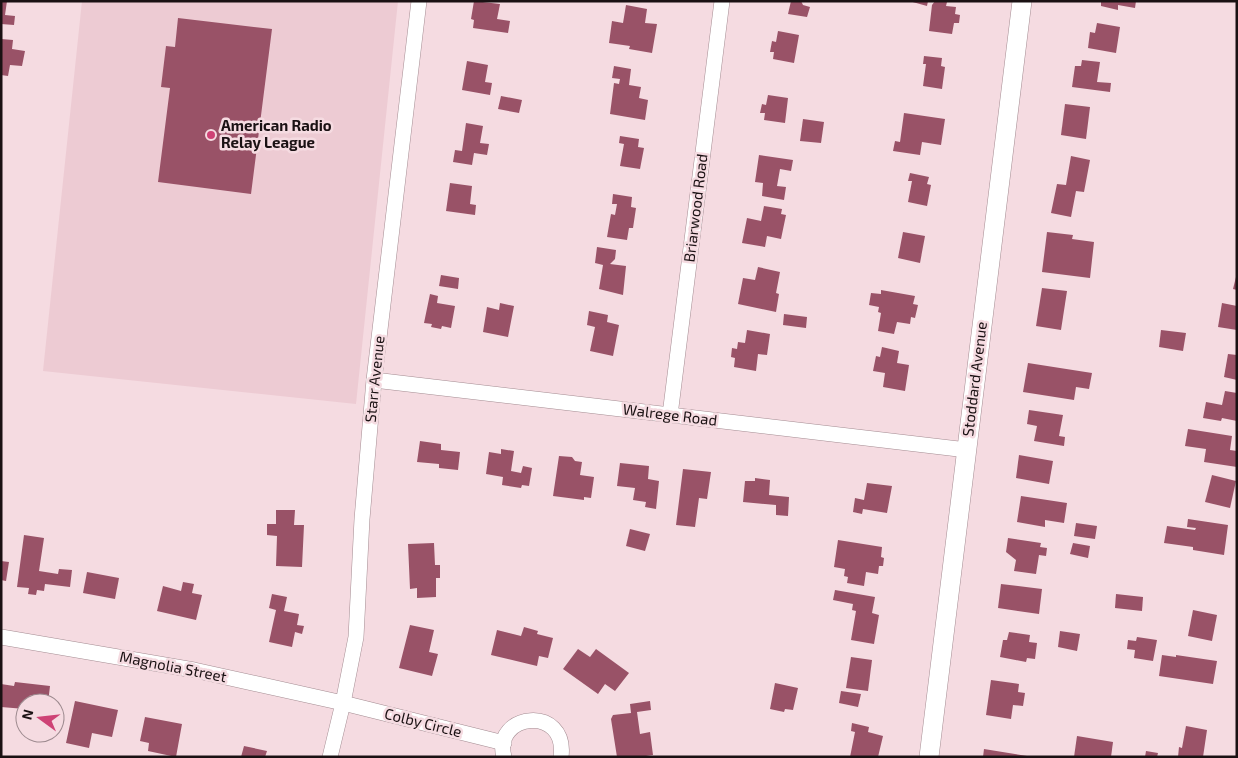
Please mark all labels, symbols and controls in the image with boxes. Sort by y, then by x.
place label: American Radio Relay League [221,116,332,152]
marker: American Radio Relay League [205,129,217,141]
street label: Briarwood Road [679,153,711,263]
street label: Stoddard Avenue [958,320,990,437]
street label: Starr Avenue [360,335,388,423]
street label: Walrege Road [622,399,718,429]
street label: Magnolia Street [118,647,228,685]
north arrow [15,693,65,743]
street label: Colby Circle [383,704,464,740]
text: N [17,707,36,722]

